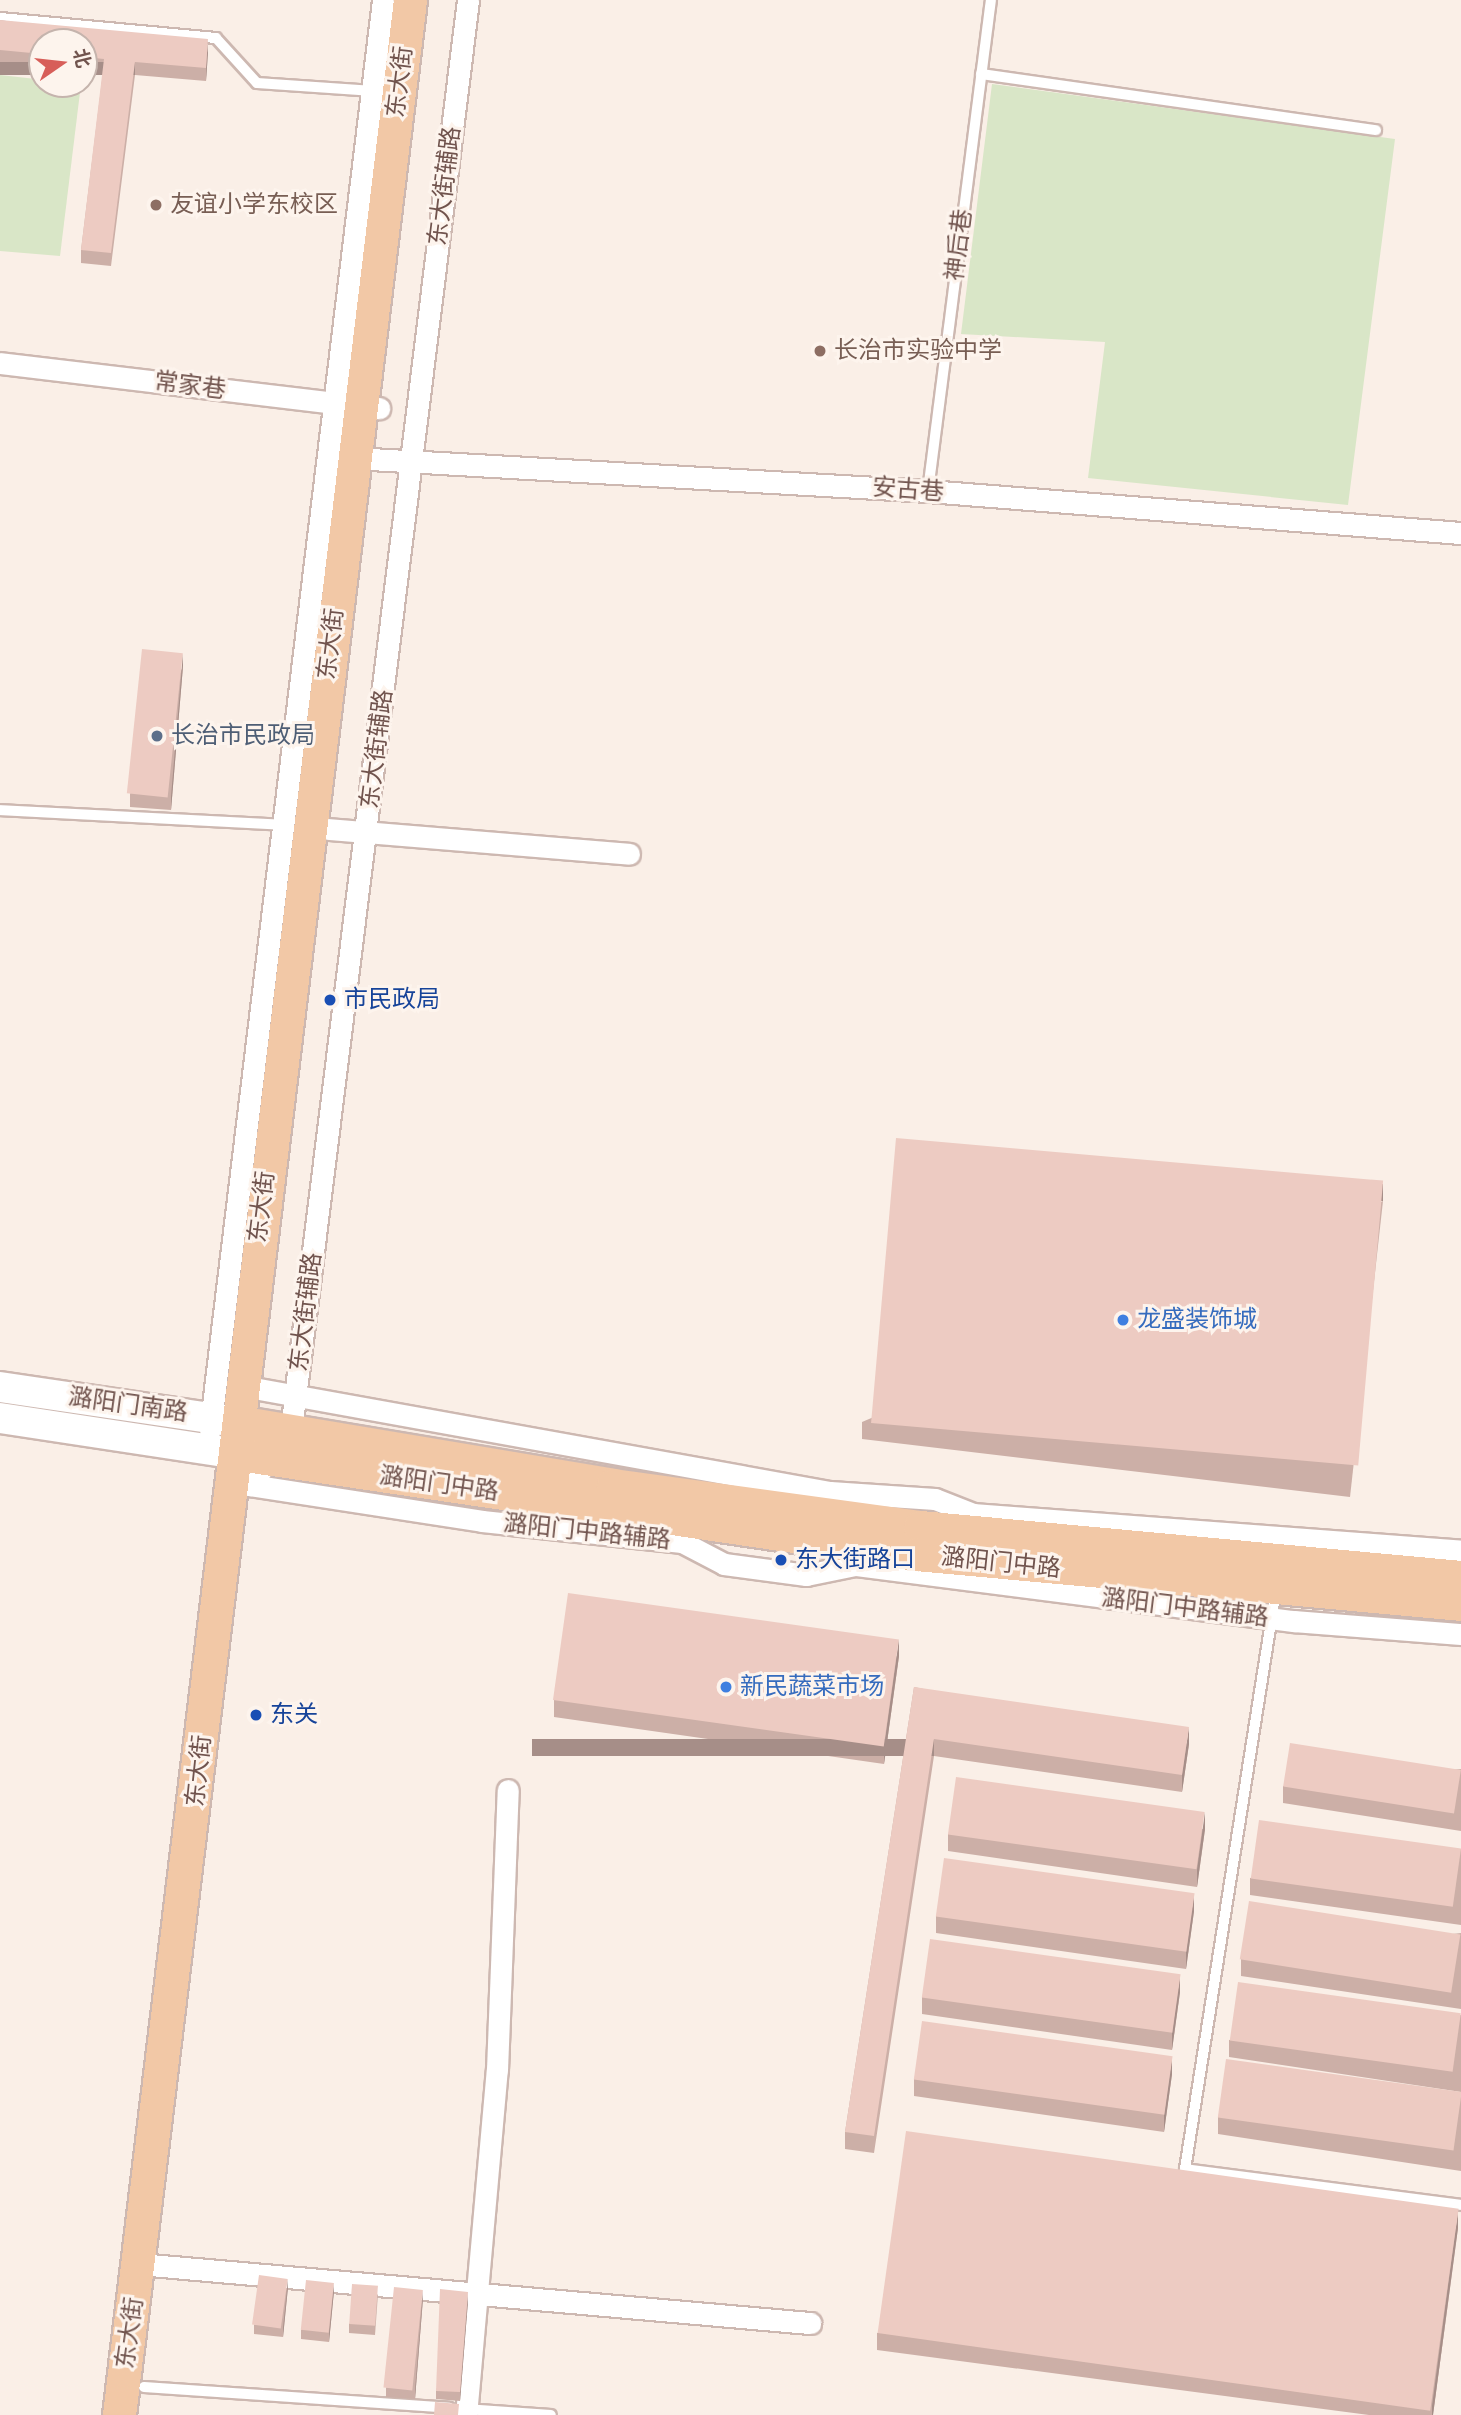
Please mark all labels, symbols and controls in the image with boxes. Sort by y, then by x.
north arrow [28,28,98,98]
street label: 东大街 [381,45,419,119]
text: 北 [68,47,94,70]
street label: 东大街辅路 [423,125,467,247]
place label: 友谊小学东校区 [170,191,338,219]
marker: 友谊小学东校区 [148,197,164,213]
street label: 神后巷 [940,208,978,282]
place label: 长治市实验中学 [834,337,1002,365]
marker: 长治市实验中学 [812,343,828,359]
street label: 常家巷 [153,367,227,405]
street label: 安古巷 [871,473,945,507]
street label: 东大街 [312,607,350,681]
street label: 东大街辅路 [355,688,399,810]
place label: 长治市民政局 [171,722,315,750]
marker: 长治市民政局 [149,728,165,744]
place label: 市民政局 [344,986,440,1014]
marker: 市民政局 [322,992,338,1008]
street label: 东大街 [243,1170,281,1244]
street label: 东大街辅路 [284,1251,328,1373]
place label: 龙盛装饰城 [1137,1306,1257,1334]
marker: 龙盛装饰城 [1115,1312,1131,1328]
street label: 潞阳门南路 [67,1382,189,1428]
street label: 潞阳门中路 [378,1461,500,1507]
street label: 潞阳门中路辅路 [502,1509,672,1555]
street label: 潞阳门中路 [940,1542,1062,1584]
place label: 东大街路口 [795,1546,915,1574]
marker: 东大街路口 [773,1552,789,1568]
street label: 潞阳门中路辅路 [1100,1583,1270,1633]
place label: 新民蔬菜市场 [740,1673,884,1701]
marker: 新民蔬菜市场 [718,1679,734,1695]
place label: 东关 [270,1701,318,1729]
marker: 东关 [248,1707,264,1723]
street label: 东大街 [181,1734,217,1808]
street label: 东大街 [111,2295,149,2371]

